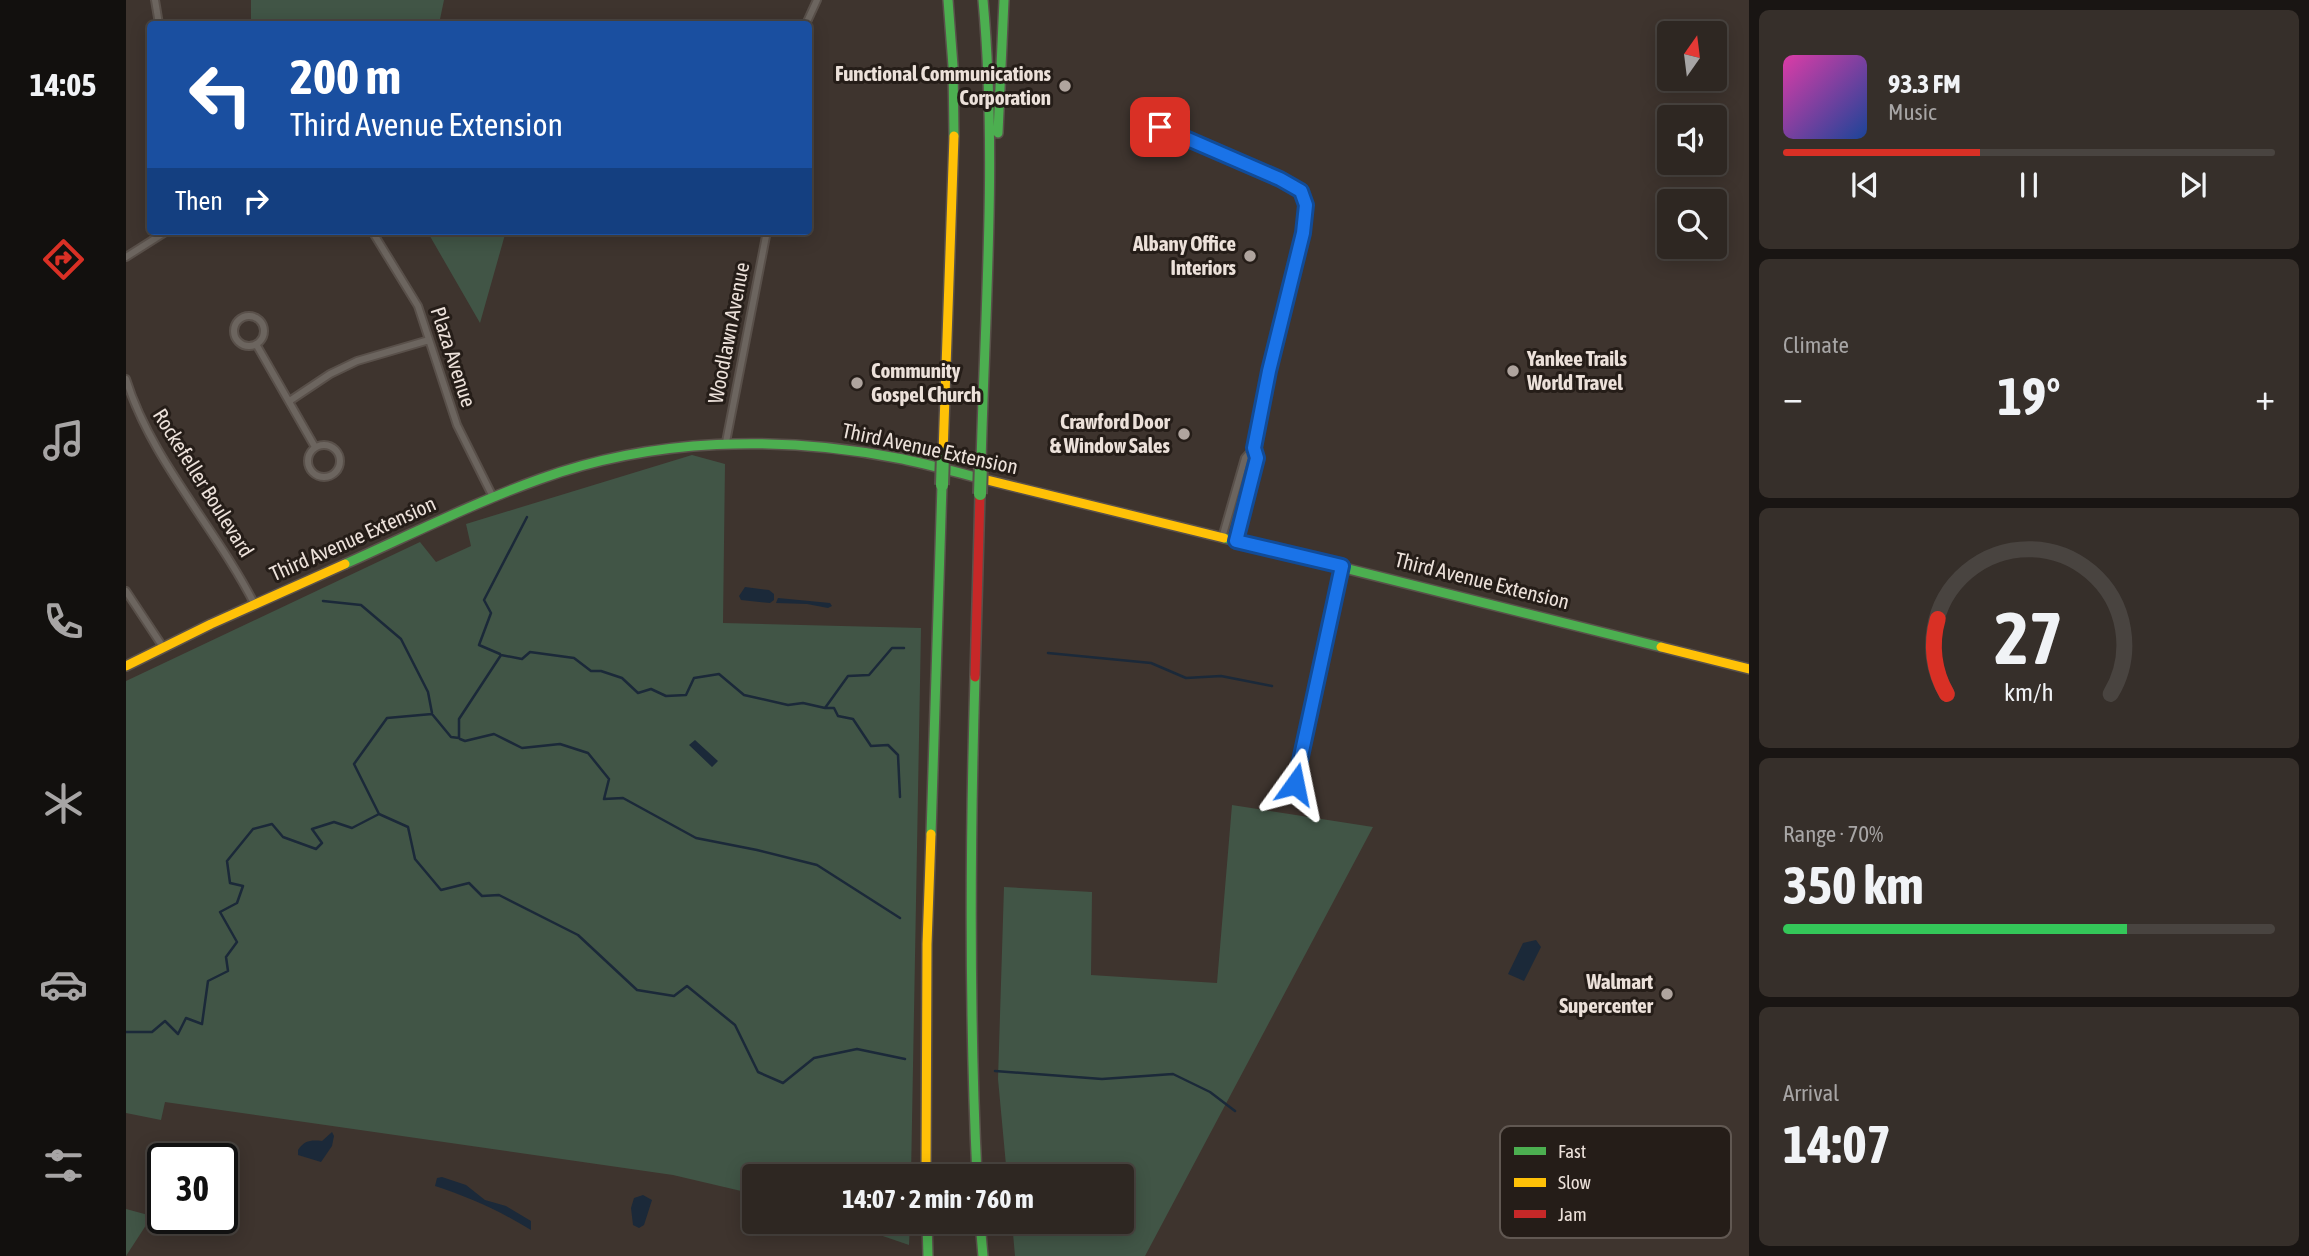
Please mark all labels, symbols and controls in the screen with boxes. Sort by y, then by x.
north arrow [1657,21,1727,91]
map controls [1657,21,1727,259]
text: 200 m [290,48,401,104]
icon: left [175,49,266,140]
place label: Functional Communications Corporation [835,61,1052,109]
text: 14:05 [30,66,96,103]
text: 93.3 FM [1888,69,1961,99]
marker: Functional Communications Corporation [1057,78,1073,94]
pin [1130,97,1190,157]
text: Music [1888,99,1936,125]
button: sound [1657,105,1727,175]
text: Third Avenue Extension [290,106,563,143]
icon: arrive [1141,108,1179,146]
icon: previous [1846,166,1884,204]
icon: pause [2010,166,2048,204]
icon: next [2174,166,2212,204]
icon: right [237,182,275,220]
text: Then [175,186,223,216]
button: search [1657,189,1727,259]
place label: Albany Office Interiors [1132,231,1237,279]
icon: directions [39,235,88,284]
marker: Albany Office Interiors [1242,248,1258,264]
street label: Woodlawn Avenue [703,260,753,405]
street label: Plaza Avenue [426,304,481,410]
text: Climate [1783,332,1849,358]
place label: Yankee Trails World Travel [1526,346,1628,394]
place label: Community Gospel Church [871,358,981,406]
marker: Yankee Trails World Travel [1505,363,1521,379]
text: 19° [1997,366,2061,426]
marker: Community Gospel Church [849,375,865,391]
text: − [1783,375,1803,418]
text: + [2255,375,2275,418]
street label: Rockefeller Boulevard [149,404,259,561]
place label: Crawford Door & Window Sales [1050,409,1171,457]
icon: music [39,416,88,465]
street label: Third Avenue Extension [840,418,1020,478]
marker: Crawford Door & Window Sales [1176,426,1192,442]
street label: Third Avenue Extension [266,491,439,585]
street label: Third Avenue Extension [1392,547,1572,613]
text: 27 [1995,596,2063,679]
icon: phone [39,597,88,646]
text: km/h [2004,678,2054,706]
position arrow [1258,747,1332,821]
icon: climate [39,779,88,828]
text: Range · 70% [1783,821,1883,847]
text: 350 km [1783,855,1924,915]
icon: car [39,960,88,1009]
place label: Walmart Supercenter [1559,969,1654,1017]
marker: Walmart Supercenter [1659,986,1675,1002]
text: Arrival [1783,1080,1839,1106]
text: 14:07 [1783,1114,1891,1174]
legend [1500,1126,1731,1238]
text: Fast [1558,1140,1586,1162]
icon: filters [39,1141,88,1190]
speed limit sign: 30 [147,1143,238,1234]
text: Slow [1558,1171,1592,1193]
text: 14:07 · 2 min · 760 m [842,1184,1034,1214]
text: Jam [1558,1203,1587,1225]

